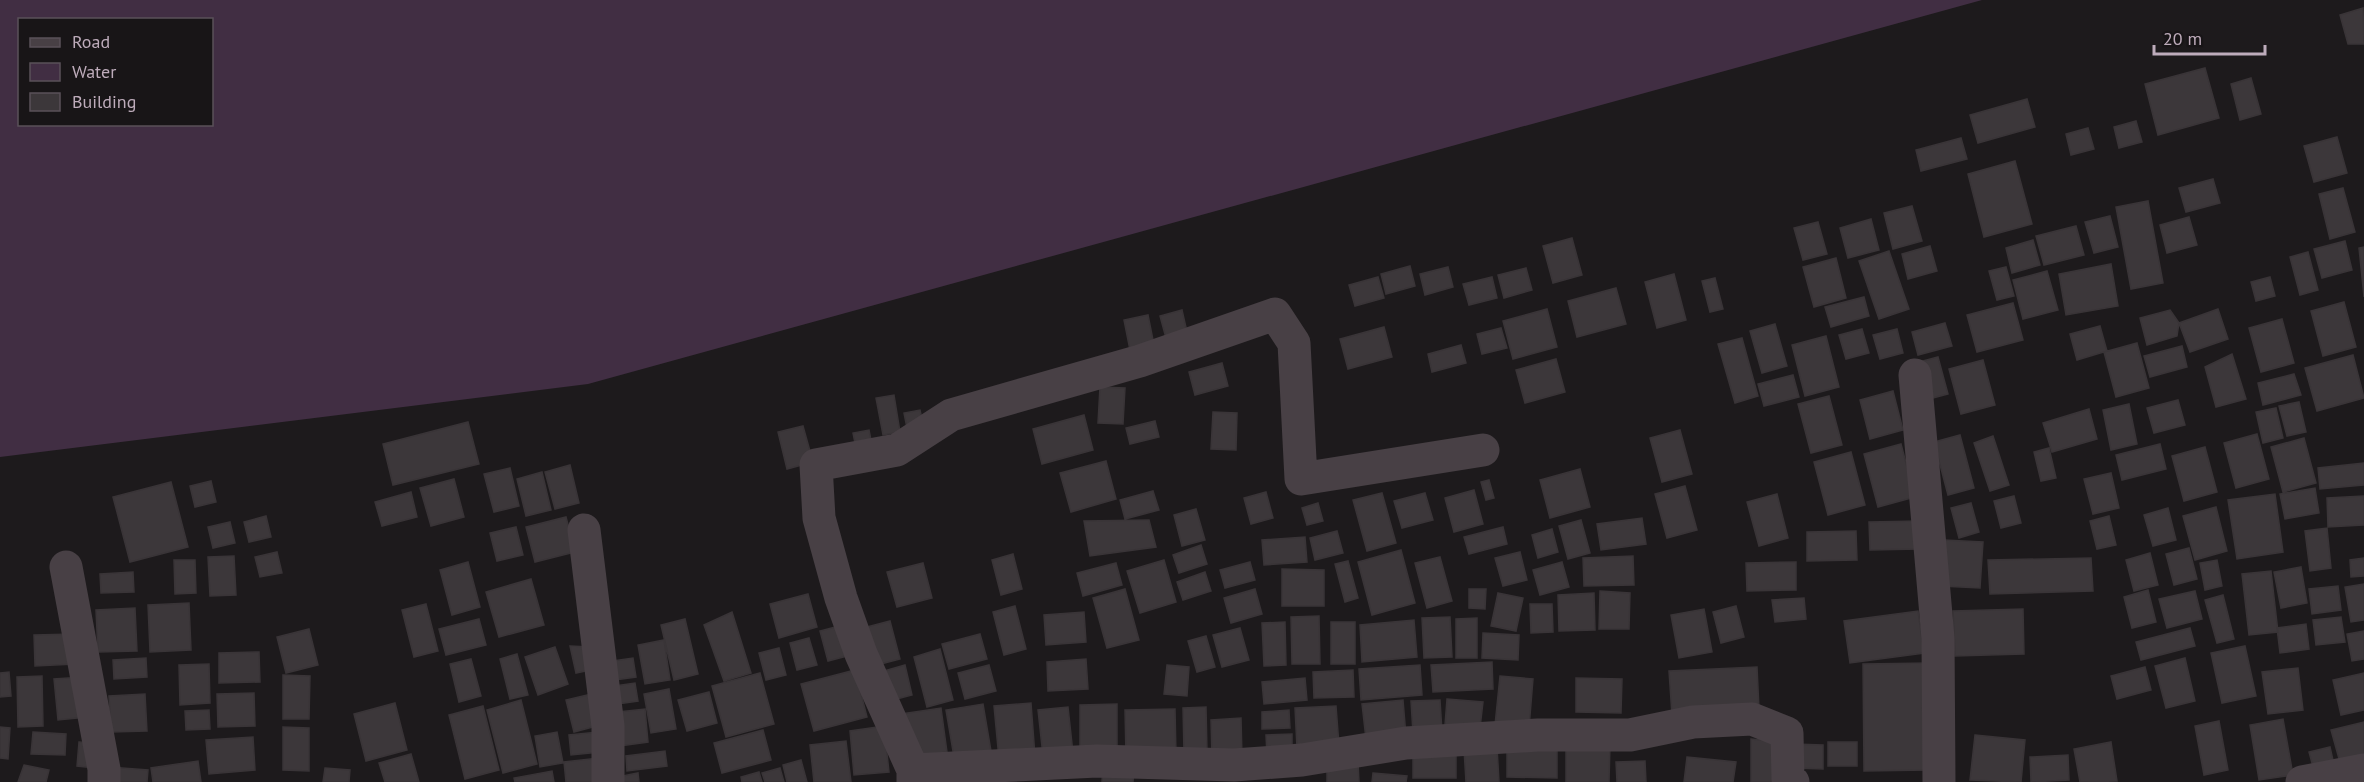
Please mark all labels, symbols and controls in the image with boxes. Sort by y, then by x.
legend [18,18,213,126]
scale bar [2154,18,2265,56]
text: 20 m [2163,27,2202,50]
text: Road [72,30,110,53]
text: Water [72,60,116,83]
text: Building [72,90,136,113]

